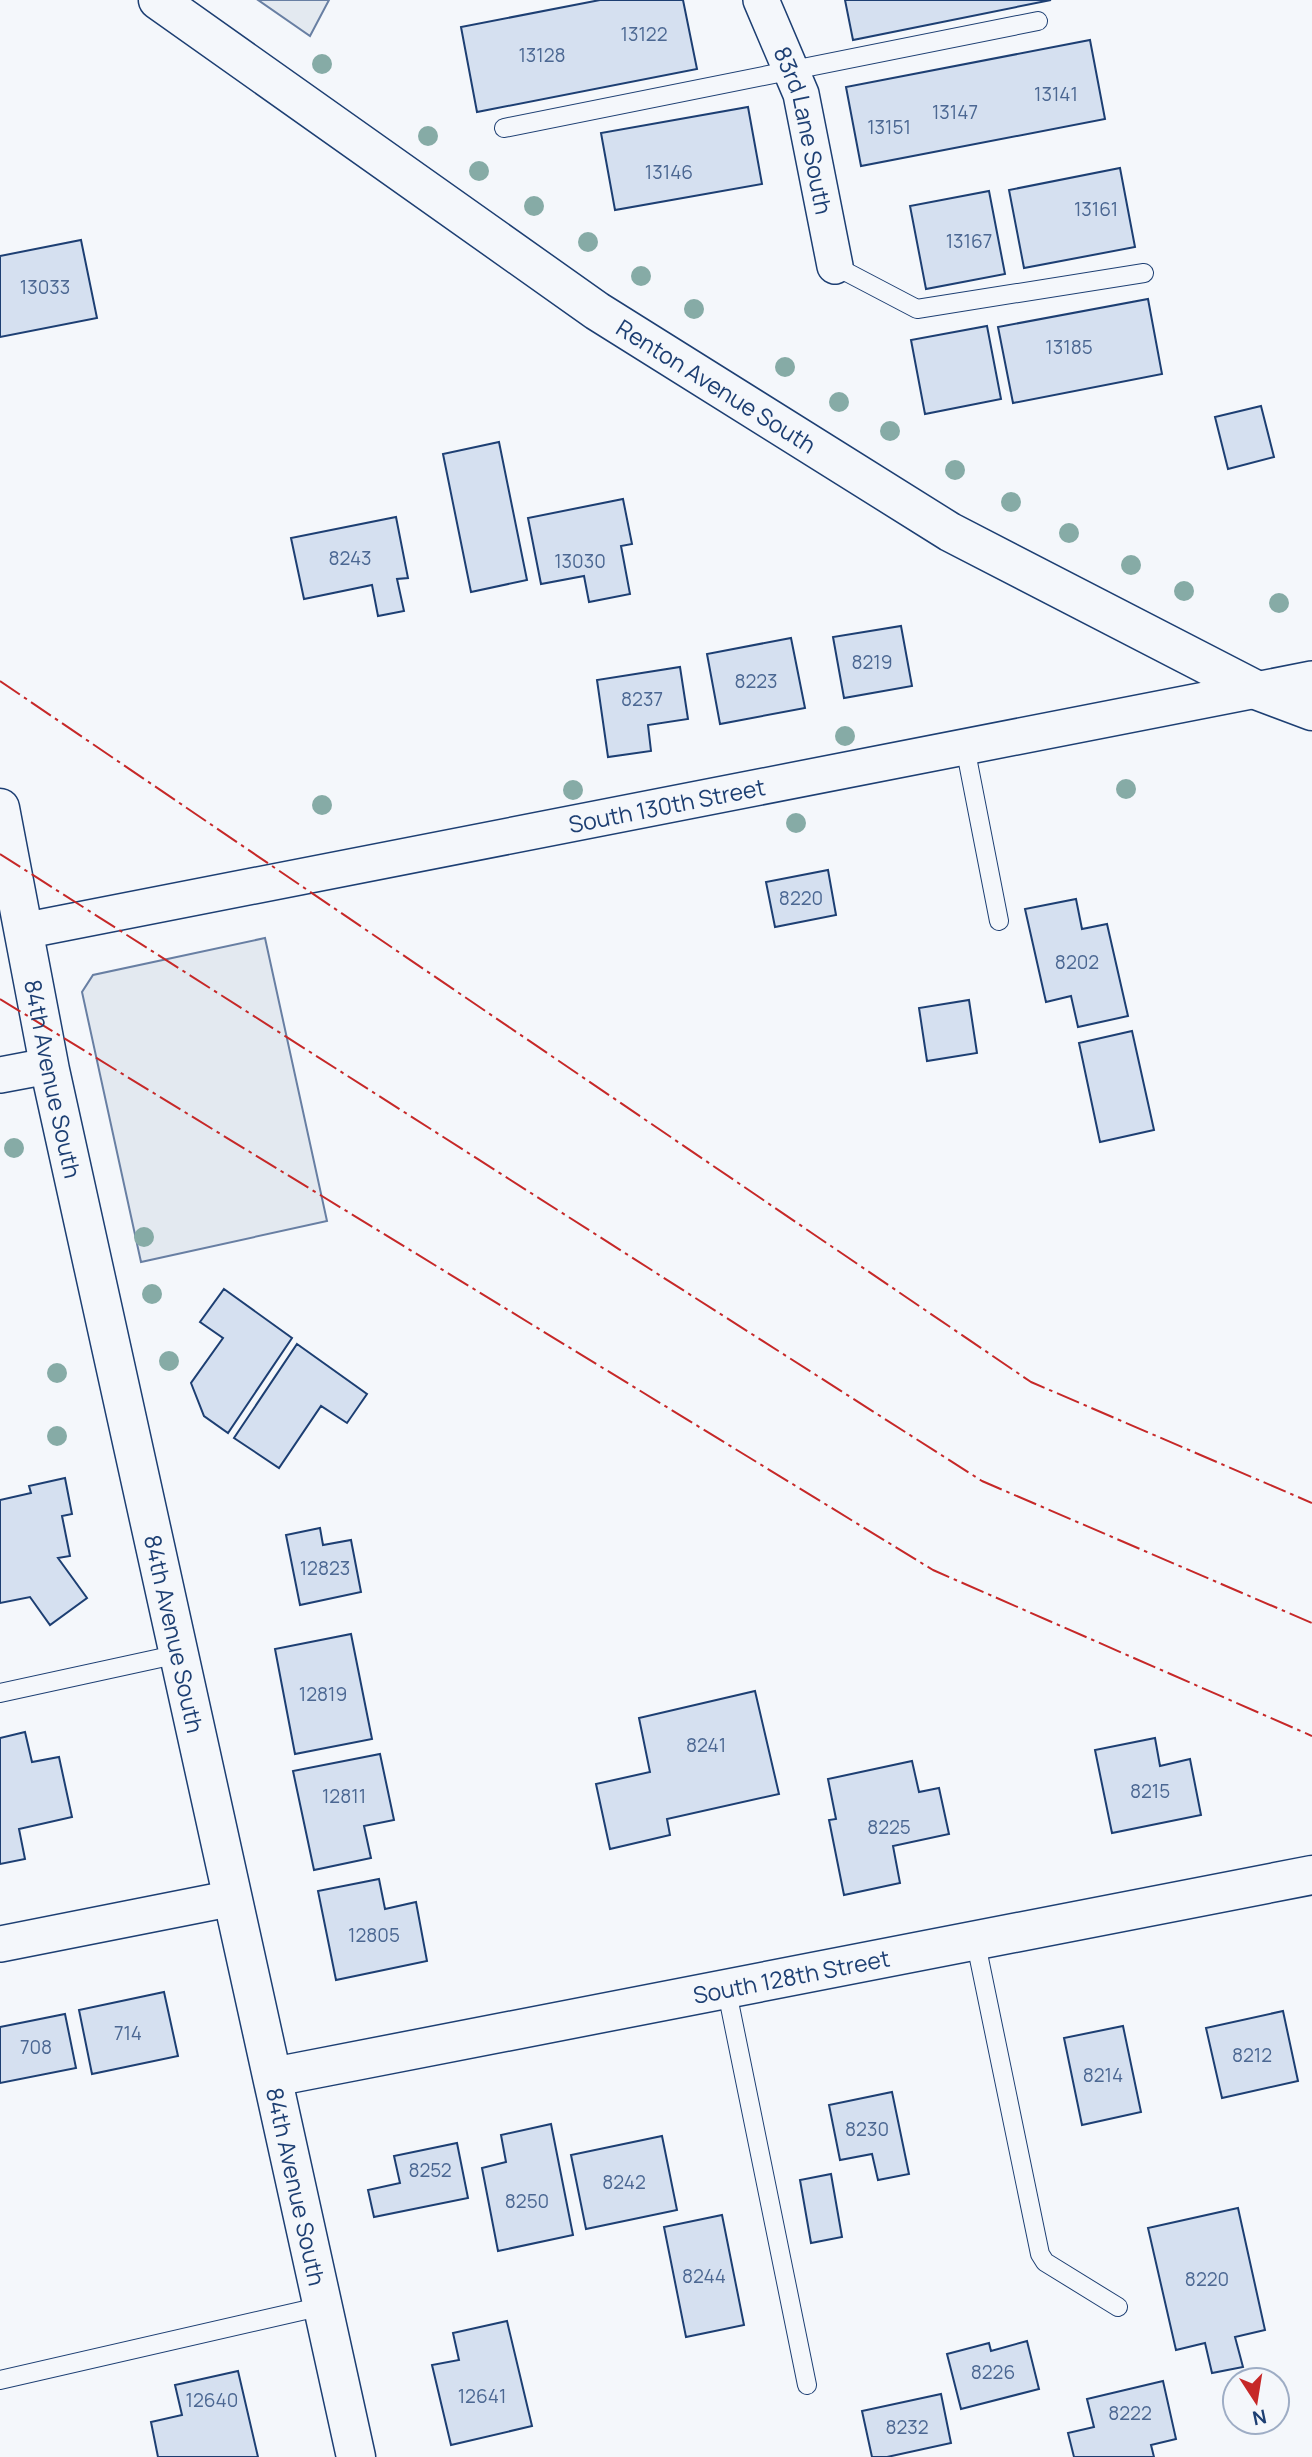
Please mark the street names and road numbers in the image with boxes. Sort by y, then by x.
street label: 83rd Lane South [766,41,840,217]
street label: Renton Avenue South [611,311,822,460]
street label: South 130th Street [566,770,768,840]
street label: 84th Avenue South [17,977,89,1181]
street label: 84th Avenue South [137,1532,212,1736]
street label: South 128th Street [690,1941,892,2011]
street label: 84th Avenue South [259,2084,334,2289]

